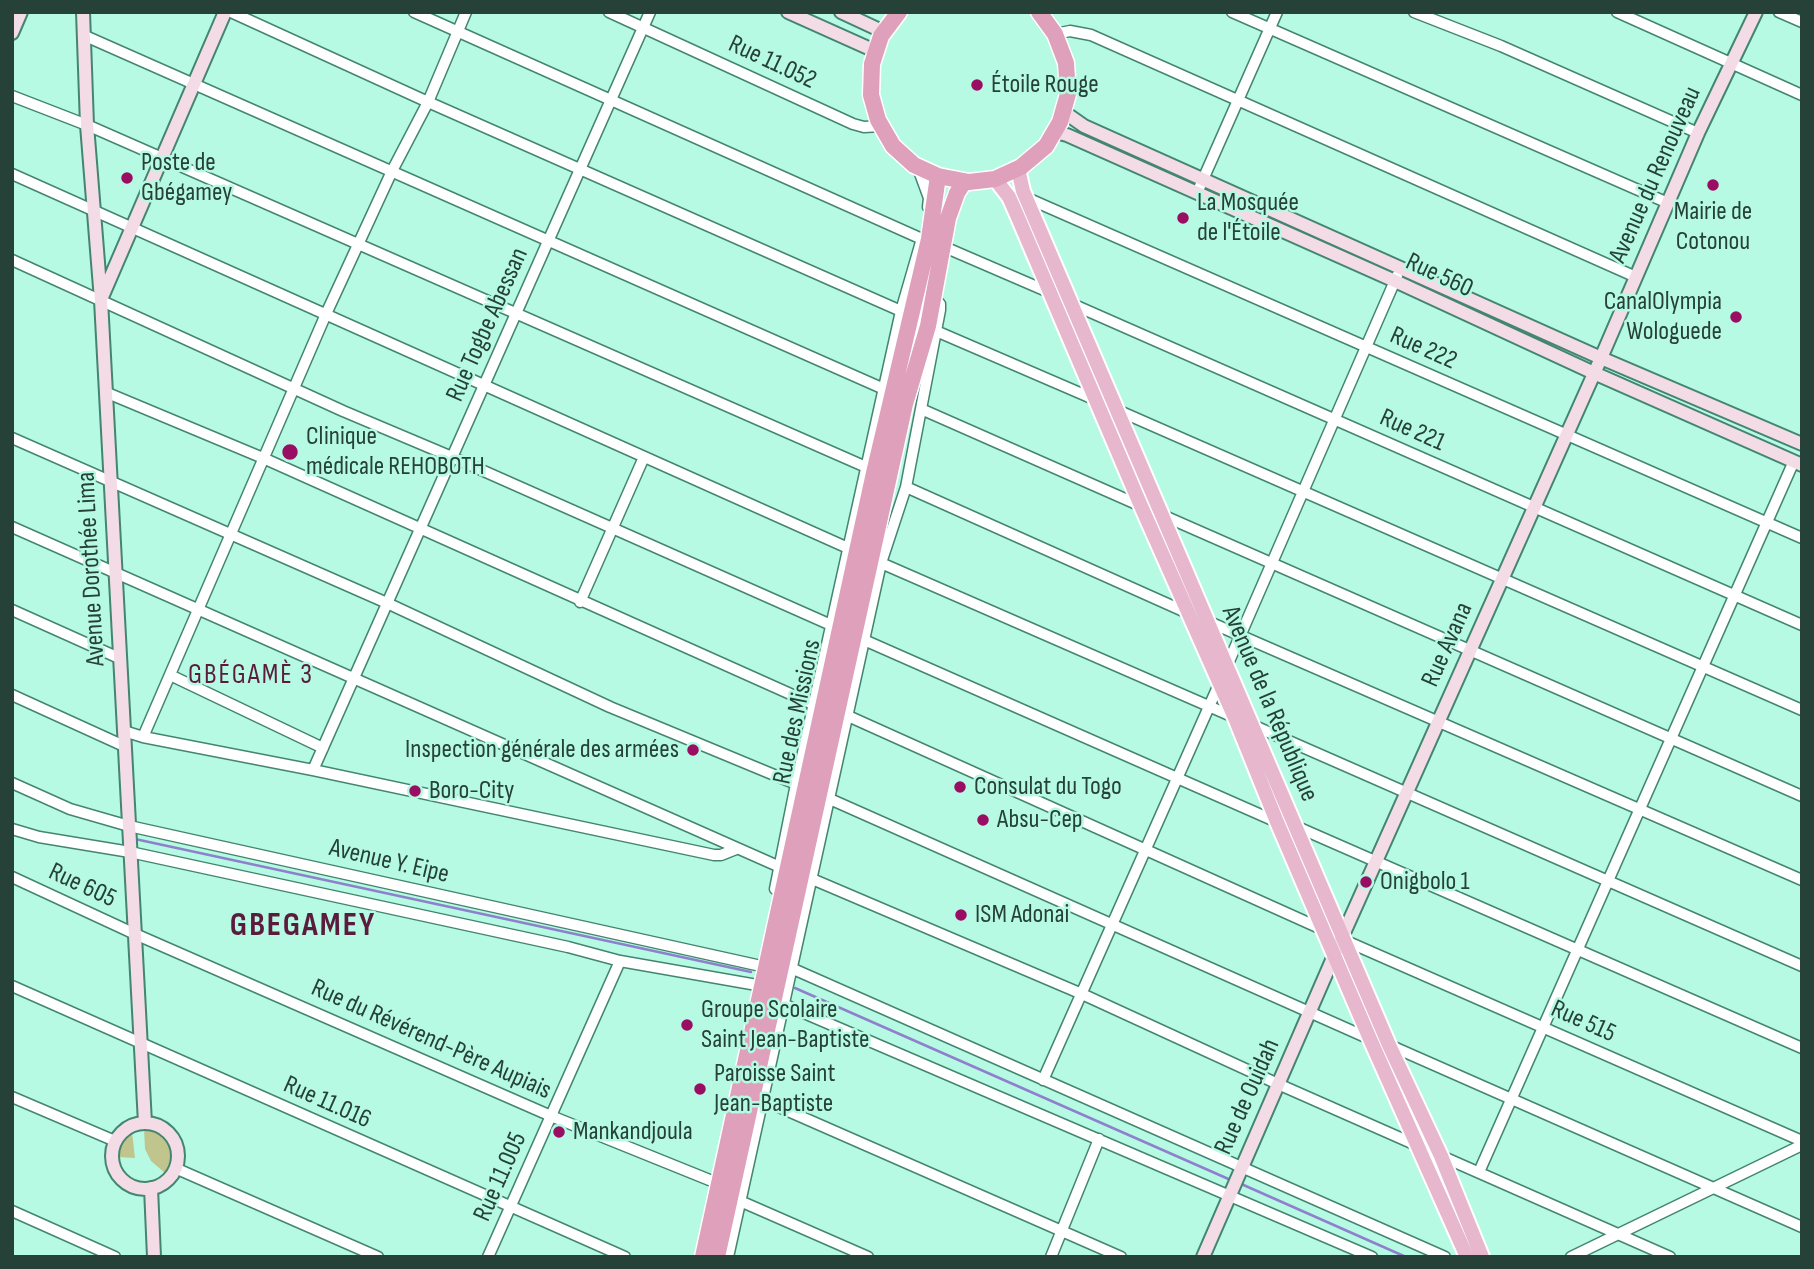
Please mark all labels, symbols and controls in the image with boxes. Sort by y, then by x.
street label: Rue 11.052 [723,29,821,97]
place label: Étoile Rouge [991,69,1099,101]
marker: Étoile Rouge [969,77,985,93]
street label: Avenue du Renouveau [1603,82,1709,268]
place label: Poste de Gbégamey [141,147,232,208]
marker: Poste de Gbégamey [119,170,135,186]
marker: Mairie de Cotonou [1705,177,1721,193]
place label: La Mosquée de l'Étoile [1197,187,1299,248]
place label: Mairie de Cotonou [1674,196,1752,258]
marker: La Mosquée de l'Étoile [1175,210,1191,226]
street label: Rue Togbe Abessan [440,243,536,407]
street label: Rue 560 [1400,247,1478,305]
place label: CanalOlympia Wologuede [1604,286,1722,348]
marker: CanalOlympia Wologuede [1728,309,1744,325]
street label: Rue 222 [1385,321,1461,377]
street label: Rue 221 [1375,403,1449,459]
place label: Clinique médicale REHOBOTH [306,421,485,482]
marker: Clinique médicale REHOBOTH [280,442,300,462]
street label: Avenue Dorothée Lima [71,471,113,667]
street label: Rue Avana [1416,598,1480,692]
street label: Avenue de la République [1214,602,1324,806]
street label: Rue des Missions [767,637,829,787]
district label: GBÉGAMÈ 3 [189,659,313,693]
place label: Inspection générale des armées [405,734,679,766]
marker: Inspection générale des armées [685,742,701,758]
place label: Consulat du Togo [974,771,1122,803]
place label: Boro-City [429,775,514,807]
marker: Consulat du Togo [952,779,968,795]
marker: Boro-City [407,783,423,799]
place label: Absu-Cep [997,804,1083,836]
marker: Absu-Cep [975,812,991,828]
street label: Avenue Y. Eipe [326,833,452,891]
street label: Rue 605 [43,857,121,915]
place label: Onigbolo 1 [1380,866,1470,898]
marker: Onigbolo 1 [1358,874,1374,890]
place label: ISM Adonai [975,899,1069,931]
district label: GBEGAMEY [231,907,375,947]
marker: ISM Adonai [953,907,969,923]
street label: Rue du Révérend-Père Aupiais [306,973,556,1107]
place label: Groupe Scolaire Saint Jean-Baptiste [701,994,870,1056]
street label: Rue 515 [1546,994,1620,1050]
marker: Groupe Scolaire Saint Jean-Baptiste [679,1017,695,1033]
street label: Rue de Ouidah [1209,1034,1287,1160]
place label: Paroisse Saint Jean-Baptiste [714,1058,835,1120]
street label: Rue 11.016 [278,1070,376,1136]
marker: Paroisse Saint Jean-Baptiste [692,1081,708,1097]
place label: Mankandjoula [573,1116,693,1148]
marker: Mankandjoula [551,1124,567,1140]
street label: Rue 11.005 [468,1128,534,1226]

